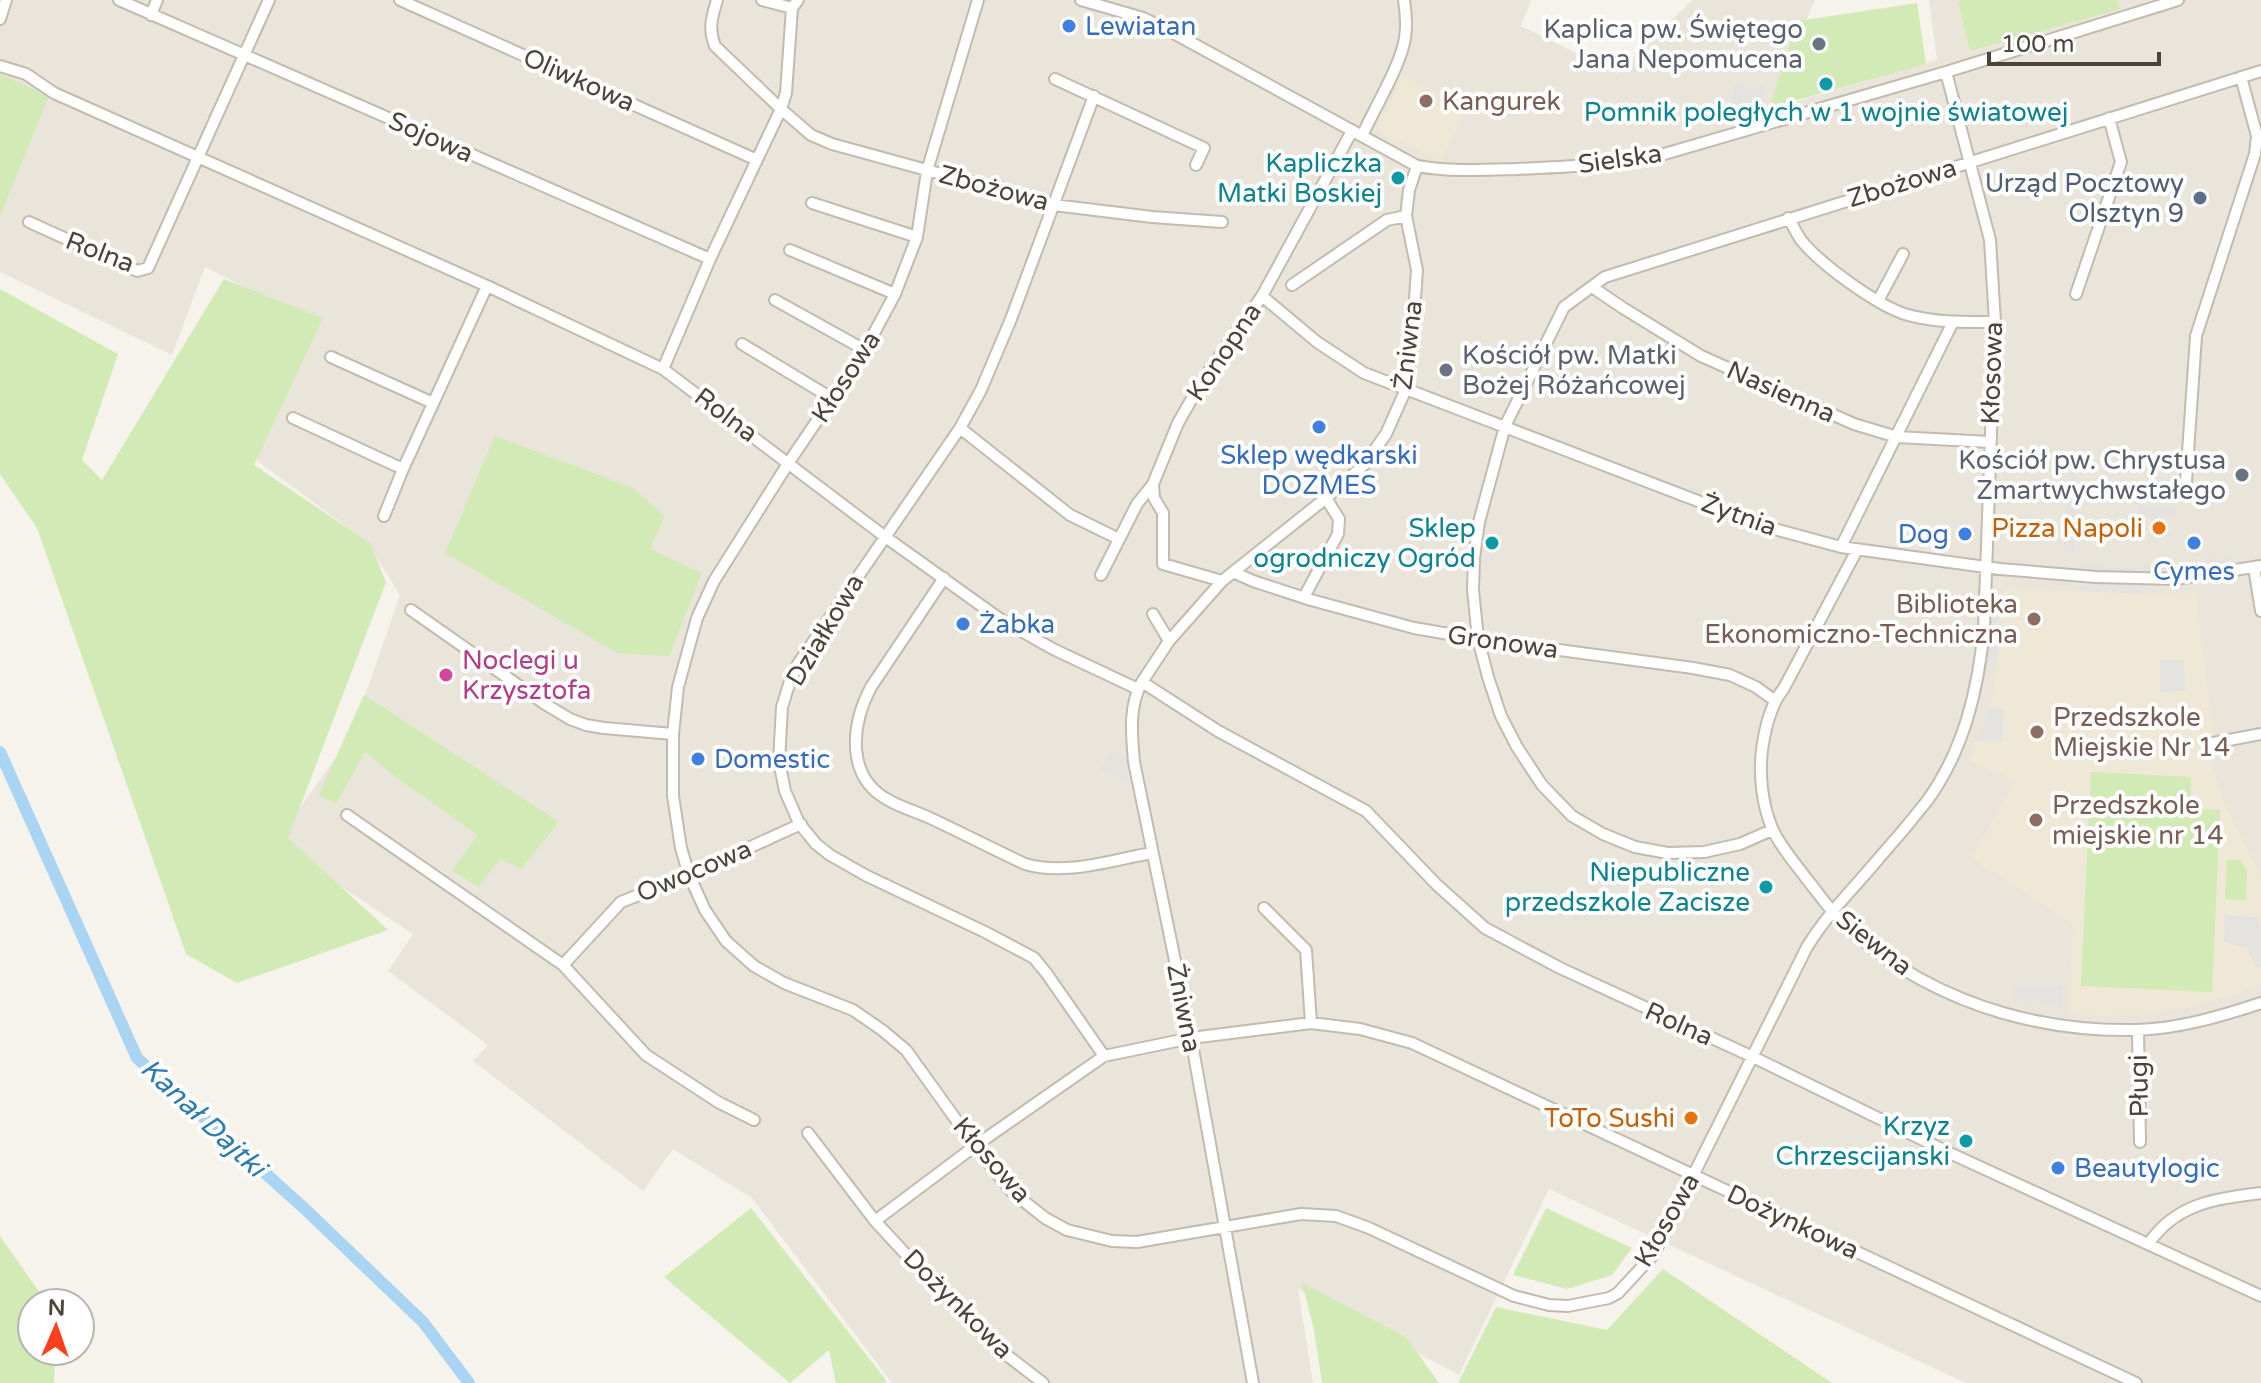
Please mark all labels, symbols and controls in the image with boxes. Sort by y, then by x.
place label: Lewiatan [1085,11,1196,42]
place label: Kaplica pw. Świętego Jana Nepomucena [1543,13,1803,75]
scale bar [1989,16,2159,66]
marker: Lewiatan [1060,17,1078,35]
text: 100 m [2001,30,2075,59]
marker: Kaplica pw. Świętego Jana Nepomucena [1810,35,1828,53]
street label: Oliwkowa [518,42,640,118]
marker: Pomnik poległych w 1 wojnie światowej [1817,75,1835,93]
place label: Kangurek [1442,86,1561,117]
marker: Kangurek [1417,92,1435,110]
place label: Pomnik poległych w 1 wojnie światowej [1584,97,2068,128]
street label: Sojowa [384,105,478,169]
street label: Sielska [1576,138,1664,180]
place label: Kapliczka Matki Boskiej [1217,148,1382,209]
street label: Zbożowa [1844,152,1960,214]
street label: Zbożowa [936,158,1052,218]
place label: Urząd Pocztowy Olsztyn 9 [1985,168,2184,229]
marker: Kapliczka Matki Boskiej [1389,169,1407,187]
marker: Urząd Pocztowy Olsztyn 9 [2191,189,2209,207]
street label: Rolna [61,225,139,279]
street label: Konopna [1180,297,1268,407]
street label: Żniwna [1387,298,1429,392]
street label: Kłosowa [1975,321,2009,425]
street label: Kłosowa [805,325,887,429]
place label: Kościół pw. Matki Bożej Różańcowej [1462,340,1686,401]
street label: Nasienna [1722,354,1840,430]
marker: Kościół pw. Matki Bożej Różańcowej [1437,361,1455,379]
street label: Rolna [688,381,764,449]
marker: Sklep wędkarski DOZMES [1310,418,1328,436]
place label: Sklep wędkarski DOZMES [1220,440,1418,501]
place label: Kościół pw. Chrystusa Zmartwychwstałego [1958,445,2226,506]
marker: Kościół pw. Chrystusa Zmartwychwstałego [2233,466,2251,484]
street label: Żytnia [1697,487,1781,543]
place label: Sklep ogrodniczy Ogród [1253,513,1476,574]
place label: Pizza Napoli [1991,513,2143,544]
place label: Dog [1898,519,1949,550]
marker: Pizza Napoli [2150,519,2168,537]
marker: Dog [1956,525,1974,543]
marker: Sklep ogrodniczy Ogród [1483,534,1501,552]
marker: Cymes [2185,534,2203,552]
place label: Cymes [2153,556,2235,587]
street label: Działkowa [780,568,870,692]
place label: Biblioteka Ekonomiczno-Techniczna [1704,589,2018,650]
place label: Żabka [979,609,1055,640]
marker: Biblioteka Ekonomiczno-Techniczna [2025,610,2043,628]
marker: Żabka [954,615,972,633]
street label: Gronowa [1446,619,1560,665]
place label: Noclegi u Krzysztofa [462,645,591,706]
marker: Noclegi u Krzysztofa [437,666,455,684]
place label: Przedszkole Miejskie Nr 14 [2053,702,2230,763]
marker: Przedszkole Miejskie Nr 14 [2028,723,2046,741]
place label: Domestic [714,744,830,775]
marker: Domestic [689,750,707,768]
place label: Przedszkole miejskie nr 14 [2052,790,2223,851]
marker: Przedszkole miejskie nr 14 [2027,811,2045,829]
street label: Owocowa [632,833,756,909]
place label: Niepubliczne przedszkole Zacisze [1505,857,1750,918]
marker: Niepubliczne przedszkole Zacisze [1757,878,1775,896]
street label: Siewna [1830,904,1918,982]
street label: Żniwna [1160,961,1208,1055]
street label: Rolna [1640,995,1718,1053]
water label: Kanał Dajtki [134,1052,275,1186]
street label: Pługi [2123,1054,2155,1118]
place label: ToTo Sushi [1544,1103,1675,1134]
marker: ToTo Sushi [1682,1109,1700,1127]
street label: Kłosowa [946,1111,1038,1209]
place label: Krzyz Chrzescijanski [1775,1111,1950,1172]
marker: Krzyz Chrzescijanski [1957,1132,1975,1150]
place label: Beautylogic [2074,1153,2220,1184]
marker: Beautylogic [2049,1159,2067,1177]
street label: Kłosowa [1628,1168,1706,1272]
street label: Dożynkowa [1722,1178,1864,1266]
street label: Dożynkowa [897,1243,1019,1365]
north arrow [16,1287,96,1367]
text: N [47,1295,66,1321]

